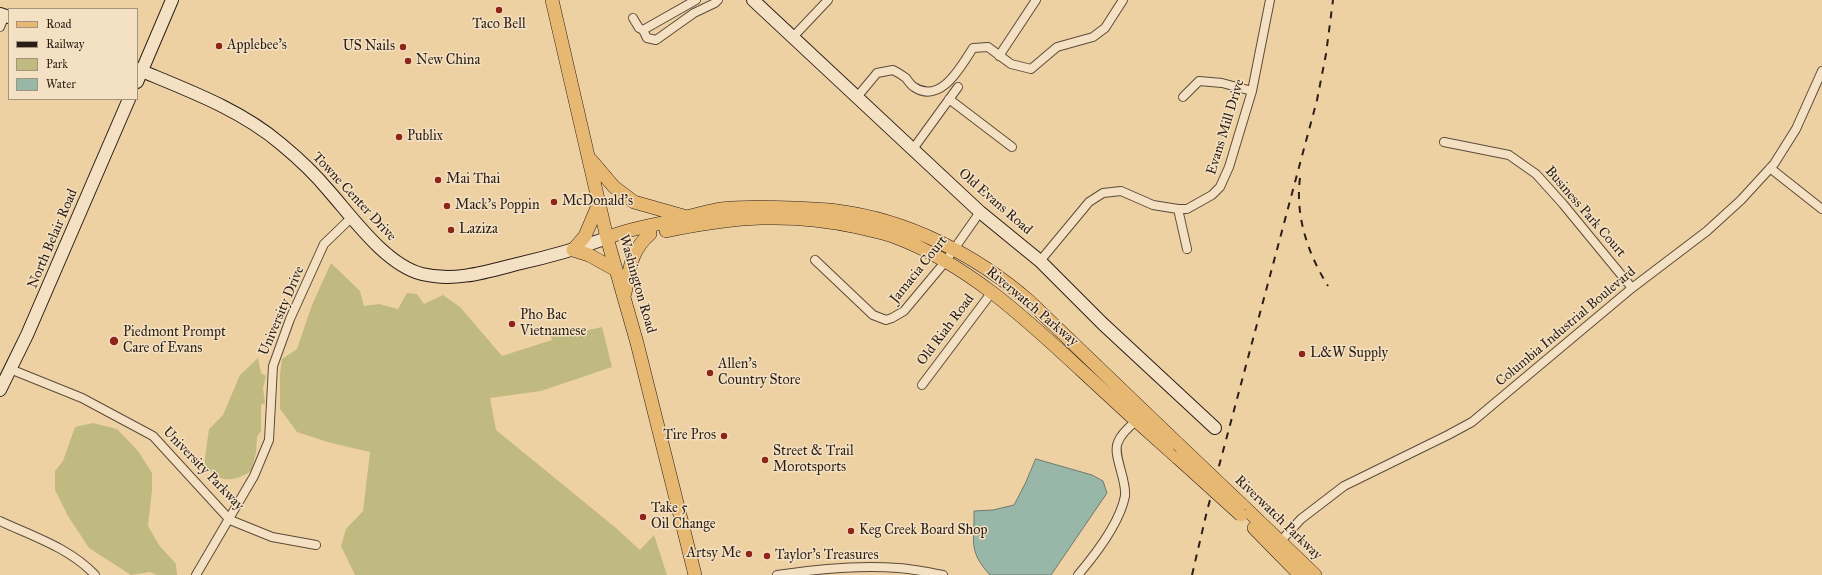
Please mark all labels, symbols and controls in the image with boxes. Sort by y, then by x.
marker: Taco Bell [494,5,504,15]
legend [8,8,138,100]
text: Road [46,17,72,31]
place label: Taco Bell [472,17,526,33]
text: Railway [46,37,84,51]
place label: Applebee's [227,38,287,54]
place label: US Nails [343,39,395,55]
marker: Applebee's [214,41,224,51]
marker: US Nails [398,42,408,52]
place label: New China [416,53,480,69]
marker: New China [403,56,413,66]
text: Park [46,57,68,71]
text: Water [46,77,76,91]
street label: Evans Mill Drive [1203,77,1249,177]
place label: Publix [407,129,443,145]
marker: Publix [394,132,404,142]
street label: Towne Center Drive [308,149,400,245]
street label: Business Park Court [1541,163,1629,261]
street label: Old Evans Road [955,165,1035,239]
place label: Mai Thai [446,172,500,188]
marker: Mai Thai [433,175,443,185]
street label: North Belair Road [24,187,82,291]
place label: McDonald's [562,194,633,210]
marker: McDonald's [549,197,559,207]
place label: Mack's Poppin [455,198,540,214]
marker: Mack's Poppin [442,201,452,211]
place label: Laziza [459,222,498,238]
marker: Laziza [446,225,456,235]
street label: Washington Road [615,233,659,335]
street label: Jamacia Court [887,233,951,307]
street label: University Drive [256,264,308,358]
street label: Riverwatch Parkway [983,264,1081,350]
street label: Columbia Industrial Boulevard [1493,264,1639,390]
street label: Old Riah Road [914,291,978,369]
place label: Pho Bac Vietnamese [520,308,586,340]
marker: Pho Bac Vietnamese [507,319,517,329]
place label: Piedmont Prompt Care of Evans [123,325,226,358]
marker: Piedmont Prompt Care of Evans [108,335,120,347]
place label: L&W Supply [1310,346,1388,362]
marker: L&W Supply [1297,349,1307,359]
place label: Allen's Country Store [718,357,801,390]
marker: Allen's Country Store [705,368,715,378]
street label: University Parkway [159,424,247,514]
place label: Tire Pros [663,428,716,444]
marker: Tire Pros [719,431,729,441]
place label: Street & Trail Morotsports [773,444,854,476]
marker: Street & Trail Morotsports [760,455,770,465]
street label: Riverwatch Parkway [1231,472,1325,564]
place label: Take 5 Oil Change [651,501,715,534]
marker: Take 5 Oil Change [638,512,648,522]
place label: Keg Creek Board Shop [859,523,987,539]
marker: Keg Creek Board Shop [846,526,856,536]
place label: Artsy Me [687,546,741,562]
place label: Taylor's Treasures [775,548,879,564]
marker: Artsy Me [744,549,754,559]
marker: Taylor's Treasures [762,551,772,561]

